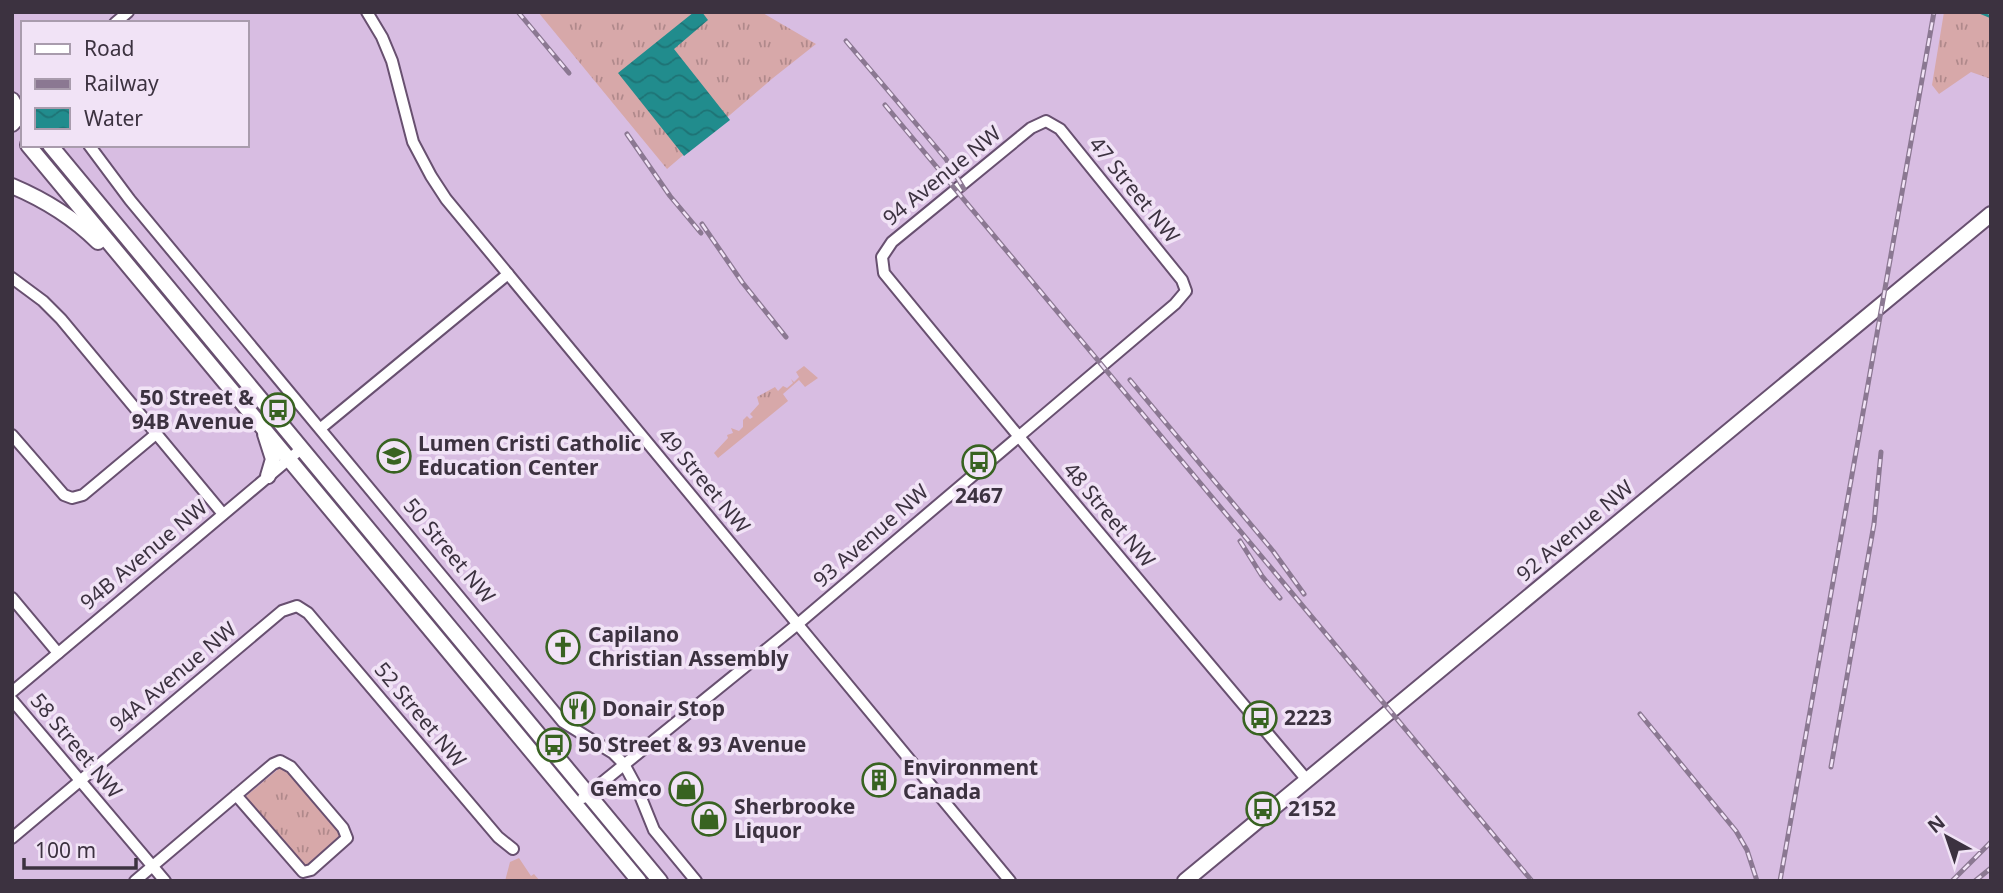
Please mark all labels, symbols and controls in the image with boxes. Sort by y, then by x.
legend [21,21,248,147]
text: Road [84,34,134,62]
text: Railway [84,69,159,97]
text: Water [84,104,143,132]
street label: 94 Avenue NW [877,119,1007,231]
street label: 47 Street NW [1083,130,1187,249]
place label: 50 Street & 94B Avenue [132,383,254,435]
bus stop icon: 50 Street & 94B Avenue [259,391,297,429]
street label: 49 Street NW [653,422,757,539]
place label: Lumen Cristi Catholic Education Center [418,429,642,481]
school or university icon: Lumen Cristi Catholic Education Center [375,437,413,475]
bus stop icon: 2467 [960,443,998,481]
street label: 48 Street NW [1058,456,1162,573]
street label: 92 Avenue NW [1510,473,1639,587]
street label: 93 Avenue NW [807,477,934,593]
place label: 2467 [955,481,1003,509]
street label: 94B Avenue NW [74,492,213,616]
street label: 50 Street NW [398,492,502,609]
street label: 94A Avenue NW [103,615,242,738]
place label: Capilano Christian Assembly [588,620,789,672]
church icon: Capilano Christian Assembly [544,628,582,666]
street label: 52 Street NW [369,656,473,773]
street label: 58 Street NW [25,687,129,804]
restaurant icon: Donair Stop [559,690,597,728]
place label: Donair Stop [602,694,725,722]
bus stop icon: 2223 [1241,699,1279,737]
place label: 2223 [1284,703,1332,731]
bus stop icon: 50 Street & 93 Avenue [535,726,573,764]
place label: 50 Street & 93 Avenue [578,730,806,758]
place label: Environment Canada [903,753,1038,805]
building icon: Environment Canada [860,761,898,799]
shop icon: Gemco [667,770,705,808]
place label: Gemco [590,774,662,802]
bus stop icon: 2152 [1244,790,1282,828]
place label: Sherbrooke Liquor [734,792,855,844]
place label: 2152 [1288,794,1336,822]
shop icon: Sherbrooke Liquor [690,800,728,838]
north arrow [1912,802,1982,872]
text: N [1922,809,1950,839]
scale bar [24,826,136,870]
text: 100 m [35,836,96,864]

